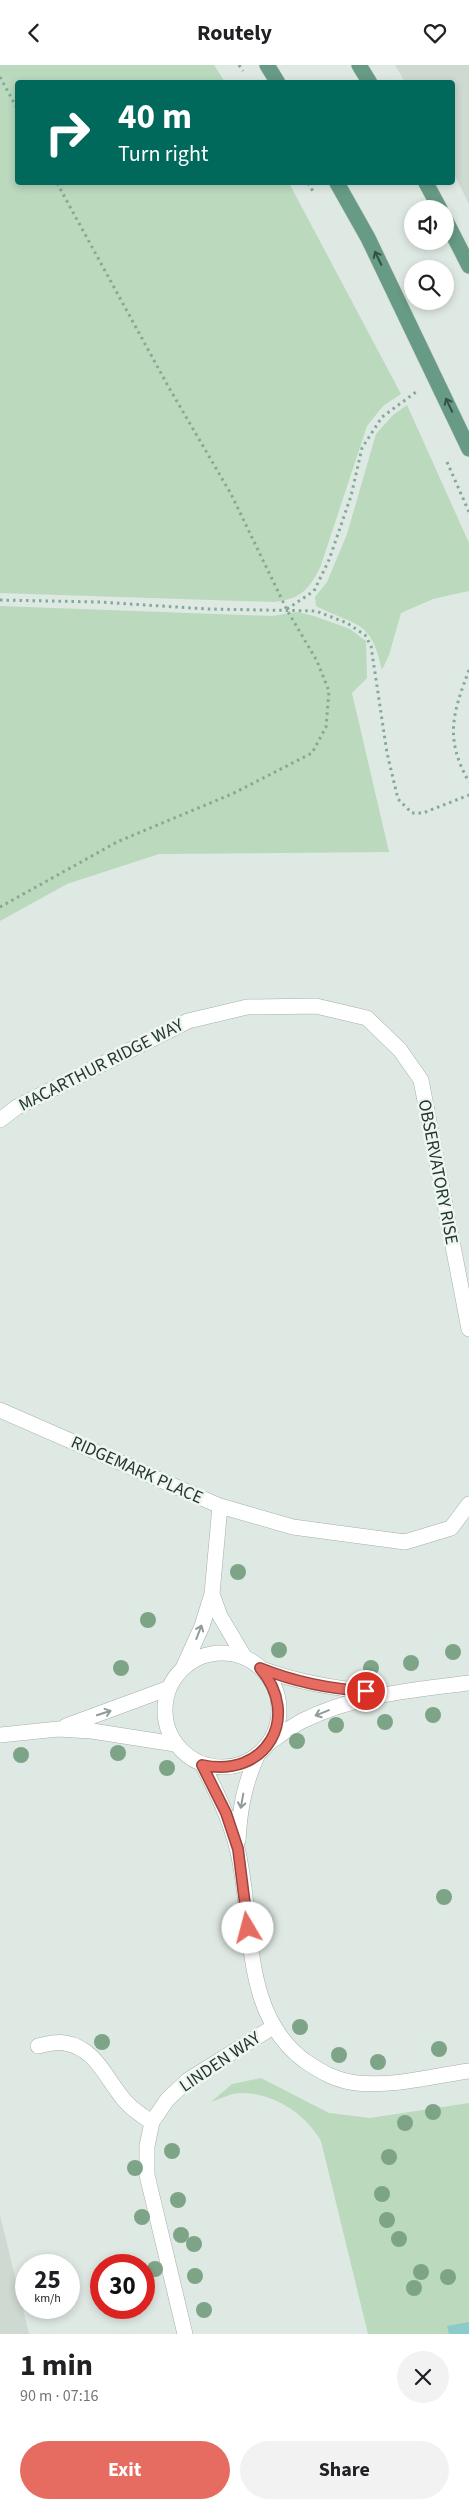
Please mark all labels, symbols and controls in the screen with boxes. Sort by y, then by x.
text: Routely [197,17,272,49]
icon: back [20,19,48,47]
icon: heart [421,19,449,47]
text: 40 m [118,92,192,142]
icon: right [35,100,100,165]
text: Turn right [118,138,208,170]
map controls [404,200,454,310]
button: sound [404,200,454,250]
one-way arrow [373,251,382,266]
button: search [404,260,454,310]
one-way arrow [443,398,453,413]
street label: MACARTHUR RIDGE WAY [14,1012,188,1117]
street label: OBSERVATORY RISE [412,1097,464,1247]
street label: RIDGEMARK PLACE [67,1430,207,1510]
one-way arrow [195,1625,204,1640]
pin [345,1670,387,1712]
icon: arrive [352,1677,380,1705]
one-way arrow [95,1708,111,1717]
one-way arrow [315,1709,330,1718]
one-way arrow [236,1793,246,1809]
position arrow [221,1901,273,1953]
street label: LINDEN WAY [174,2025,266,2098]
speed limit sign: 30 [90,2254,155,2319]
text: 25 [34,2262,61,2298]
text: km/h [34,2290,61,2307]
text: 1 min [20,2344,93,2387]
button: close [397,2351,449,2403]
text: 90 m · 07:16 [20,2385,99,2407]
button: Exit [20,2441,230,2499]
button: Share [240,2441,449,2499]

